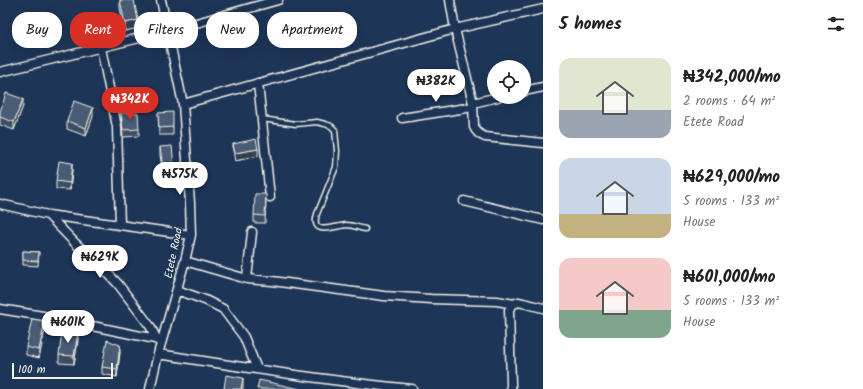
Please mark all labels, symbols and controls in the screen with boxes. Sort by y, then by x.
text: 5 homes [559,11,622,38]
chip: Buy [12,12,62,48]
chip: Rent [70,12,126,48]
chip: Filters [134,12,198,48]
chip: New [206,12,259,48]
chip: Apartment [267,12,357,48]
icon: filters [825,13,847,35]
map controls [487,60,531,104]
button: locate [487,60,531,104]
text: ₦342,000/mo [683,64,781,91]
pin: ₦382K [408,69,464,103]
text: ₦382K [416,71,456,92]
icon: home [591,74,639,122]
pin: ₦342K [102,87,158,121]
text: ₦342K [111,89,150,110]
text: 2 rooms · 64 m² [683,91,775,112]
text: Etete Road [683,112,744,133]
pin: ₦575K [152,162,208,196]
text: ₦575K [162,164,198,185]
text: ₦629,000/mo [683,164,780,191]
icon: home [591,174,639,222]
text: 5 rooms · 133 m² [683,191,779,212]
text: House [683,212,715,233]
street label: Etete Road [160,226,188,280]
pin: ₦629K [72,245,128,279]
text: ₦629K [81,247,119,268]
text: ₦601,000/mo [683,264,775,291]
icon: home [591,274,639,322]
text: 5 rooms · 133 m² [683,291,779,312]
pin: ₦601K [40,310,96,344]
text: ₦601K [51,312,85,333]
text: House [683,312,715,333]
scale bar [12,361,113,380]
text: 100 m [18,361,46,379]

